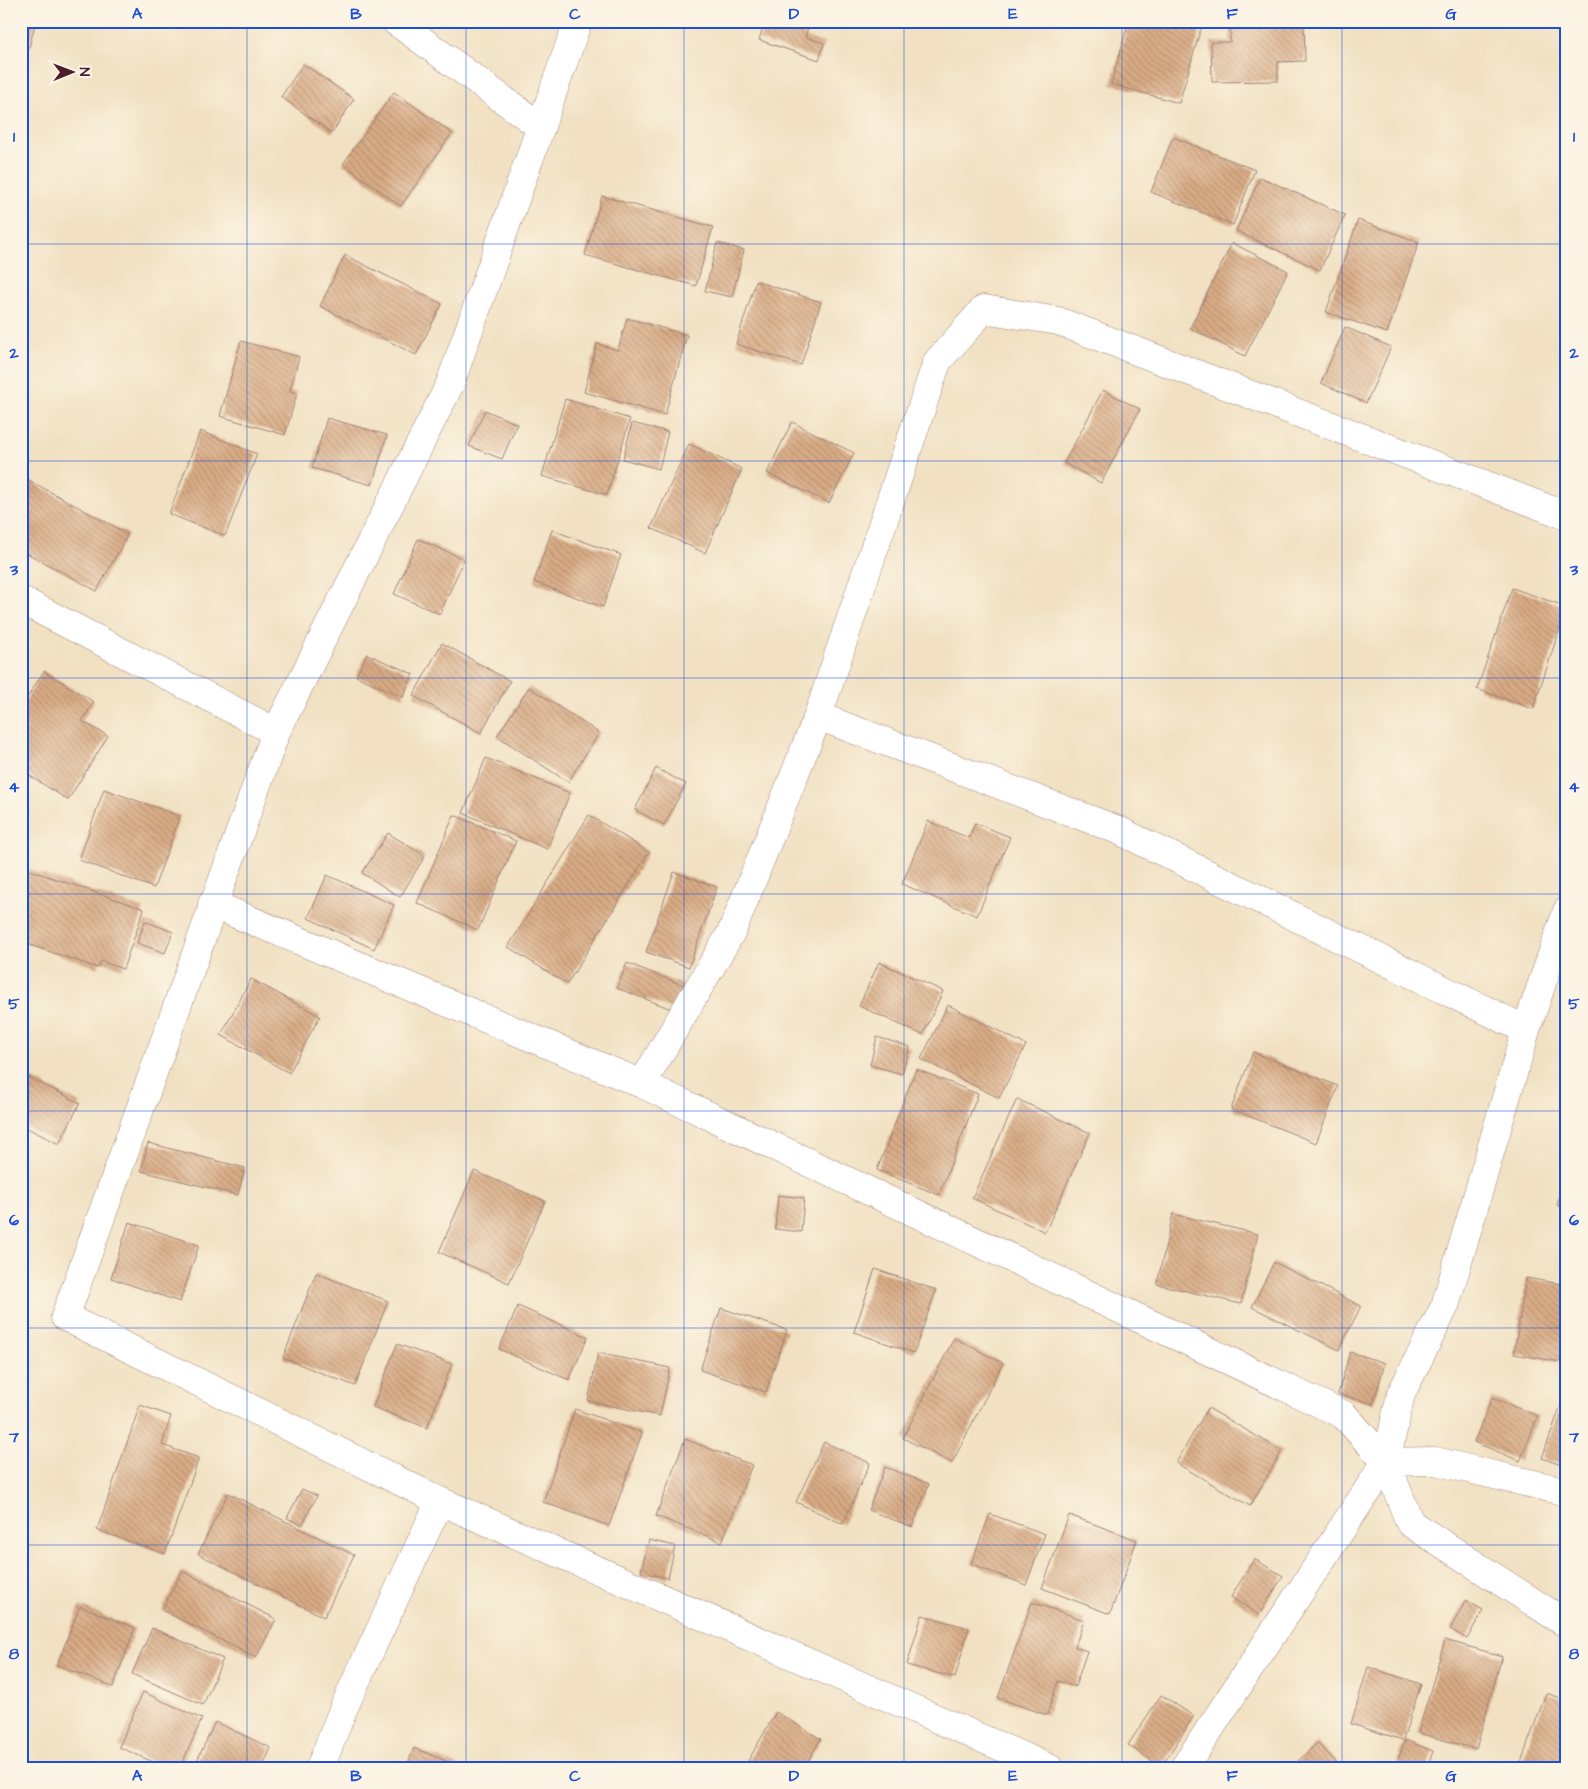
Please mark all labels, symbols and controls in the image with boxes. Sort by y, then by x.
text: A [132,3,143,25]
text: B [350,3,362,25]
text: C [569,3,581,25]
text: D [789,3,800,25]
text: E [1008,3,1018,25]
text: F [1226,3,1238,25]
text: G [1445,3,1457,25]
north arrow [48,48,98,98]
text: N [74,67,94,77]
text: 1 [13,126,16,148]
text: 1 [1573,126,1576,148]
text: 2 [8,342,19,364]
text: 2 [1568,342,1579,364]
text: 3 [9,559,19,581]
text: 3 [1569,559,1579,581]
text: 4 [9,776,20,798]
text: 4 [1569,776,1580,798]
text: 5 [8,993,20,1015]
text: 5 [1568,993,1580,1015]
text: 6 [9,1209,19,1231]
text: 6 [1569,1209,1579,1231]
text: 7 [8,1426,19,1448]
text: 7 [1568,1426,1579,1448]
text: 8 [9,1643,20,1665]
text: 8 [1569,1643,1580,1665]
text: A [132,1765,143,1787]
text: B [350,1765,362,1787]
text: C [569,1765,581,1787]
text: D [789,1765,800,1787]
text: E [1008,1765,1018,1787]
text: F [1226,1765,1238,1787]
text: G [1445,1765,1457,1787]

